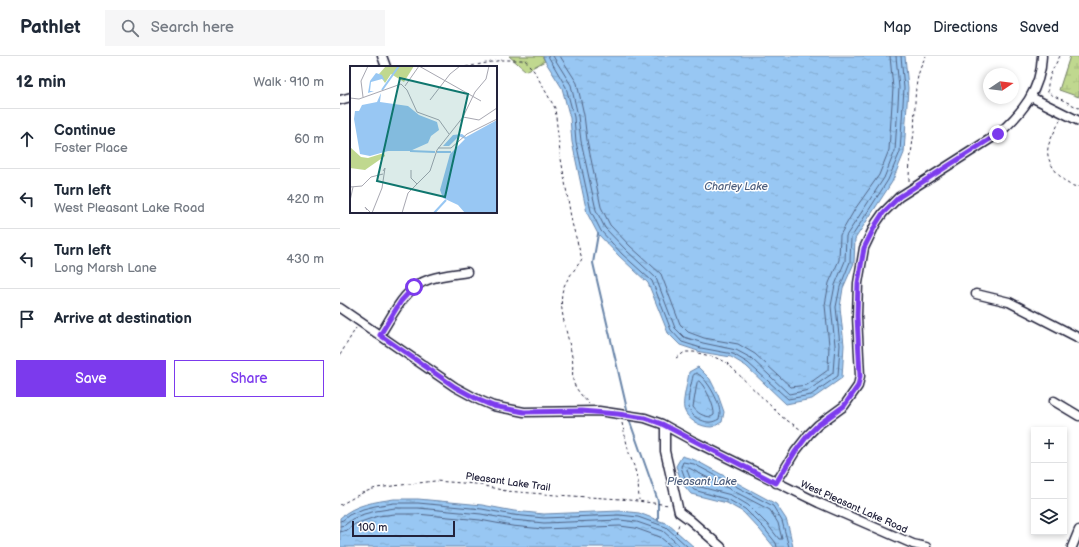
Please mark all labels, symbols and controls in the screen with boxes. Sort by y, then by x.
search box [105,10,385,46]
text: Pathlet [20,16,81,39]
icon: search [119,17,141,39]
text: Search here [151,18,234,37]
text: Map [883,19,911,36]
text: Directions [933,19,998,36]
text: Saved [1020,19,1059,36]
inset map [350,66,497,213]
north arrow [983,68,1019,104]
text: 12 min [16,72,66,92]
text: Walk · 910 m [253,74,324,90]
text: Continue [54,121,116,140]
route end [989,125,1007,143]
icon: ahead [16,128,38,150]
text: 60 m [294,131,324,147]
text: Foster Place [54,140,128,156]
water label: Charley Lake [704,180,768,193]
text: Turn left [54,181,111,200]
icon: left [16,188,38,210]
text: 420 m [286,191,324,207]
text: West Pleasant Lake Road [54,200,205,216]
text: Turn left [54,241,111,260]
icon: left [16,248,38,270]
text: 430 m [286,251,324,267]
text: Long Marsh Lane [54,260,157,276]
route start [405,278,423,296]
icon: arrive [16,308,38,330]
text: Arrive at destination [54,309,192,328]
button: Save [16,360,166,397]
button: Share [174,360,324,397]
map controls [1031,427,1067,535]
button: + [1031,427,1067,463]
button: − [1031,463,1067,499]
street label: Pleasant Lake Trail [465,470,551,494]
water label: Pleasant Lake [667,475,738,488]
street label: West Pleasant Lake Road [799,478,910,536]
button: layers [1031,499,1067,535]
scale bar [352,519,455,538]
text: 100 m [358,521,387,534]

